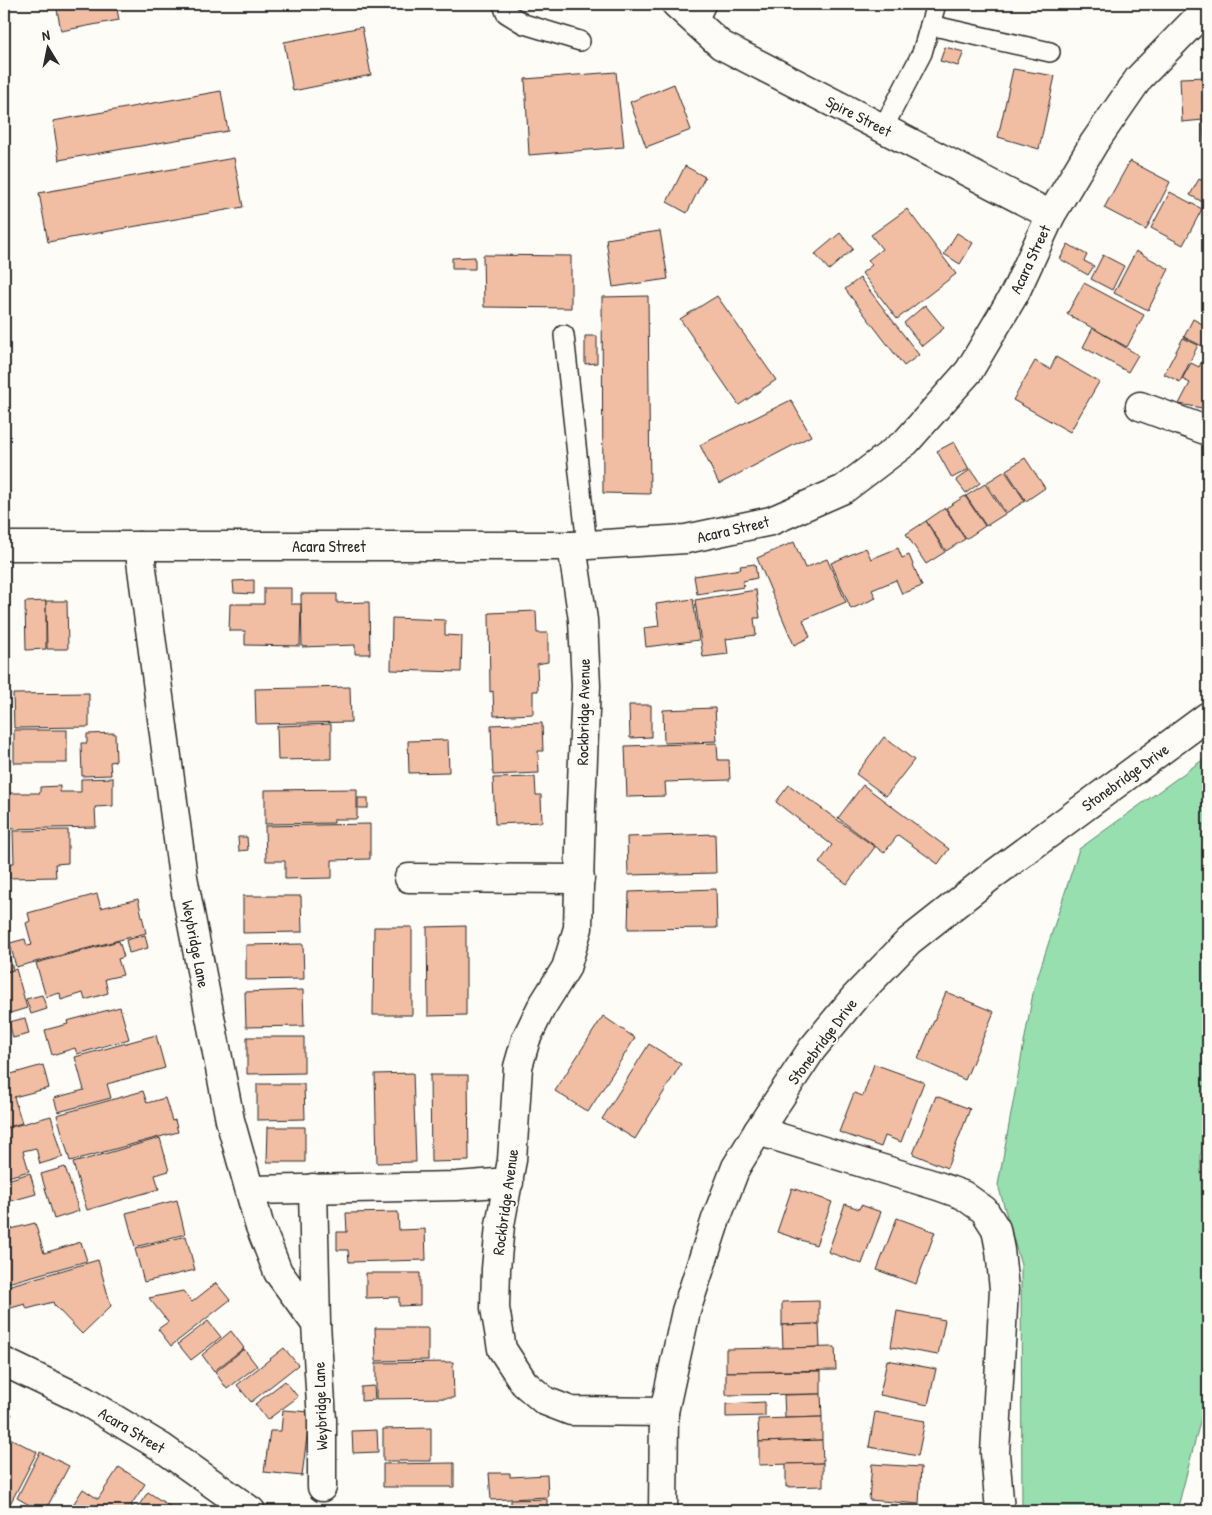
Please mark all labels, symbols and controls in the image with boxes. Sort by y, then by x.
north arrow [22,22,72,72]
text: N [40,25,52,45]
street label: Spire Street [822,90,896,142]
street label: Acara Street [1004,221,1056,297]
street label: Acara Street [695,510,772,548]
street label: Acara Street [292,535,366,557]
street label: Rockbridge Avenue [571,658,595,766]
street label: Stonebridge Drive [1077,738,1174,816]
street label: Weybridge Lane [177,898,215,990]
street label: Stonebridge Drive [782,993,862,1089]
street label: Rockbridge Avenue [487,1147,523,1256]
street label: Weybridge Lane [307,1361,333,1451]
street label: Acara Street [95,1402,170,1459]

